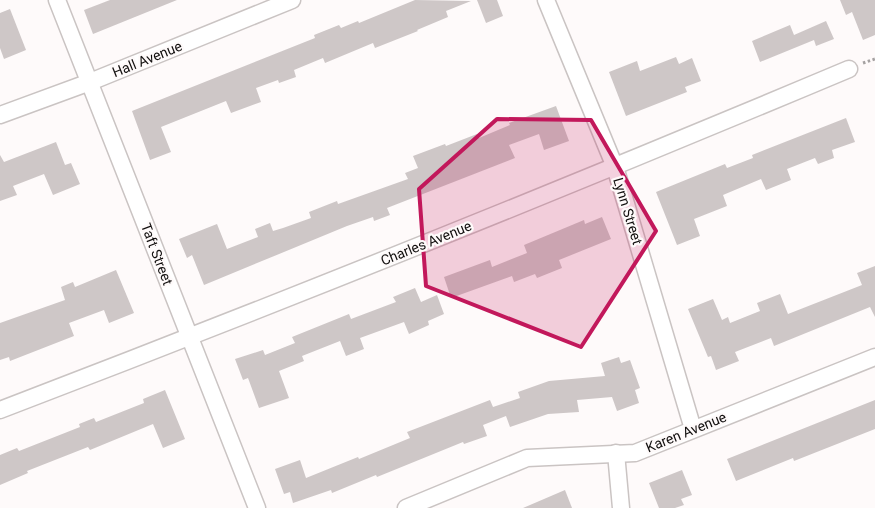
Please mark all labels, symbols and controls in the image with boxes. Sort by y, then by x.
street label: Hall Avenue [110,38,184,80]
street label: Lynn Street [610,176,646,247]
street label: Charles Avenue [378,218,474,268]
street label: Taft Street [138,221,176,288]
street label: Karen Avenue [643,409,729,455]

